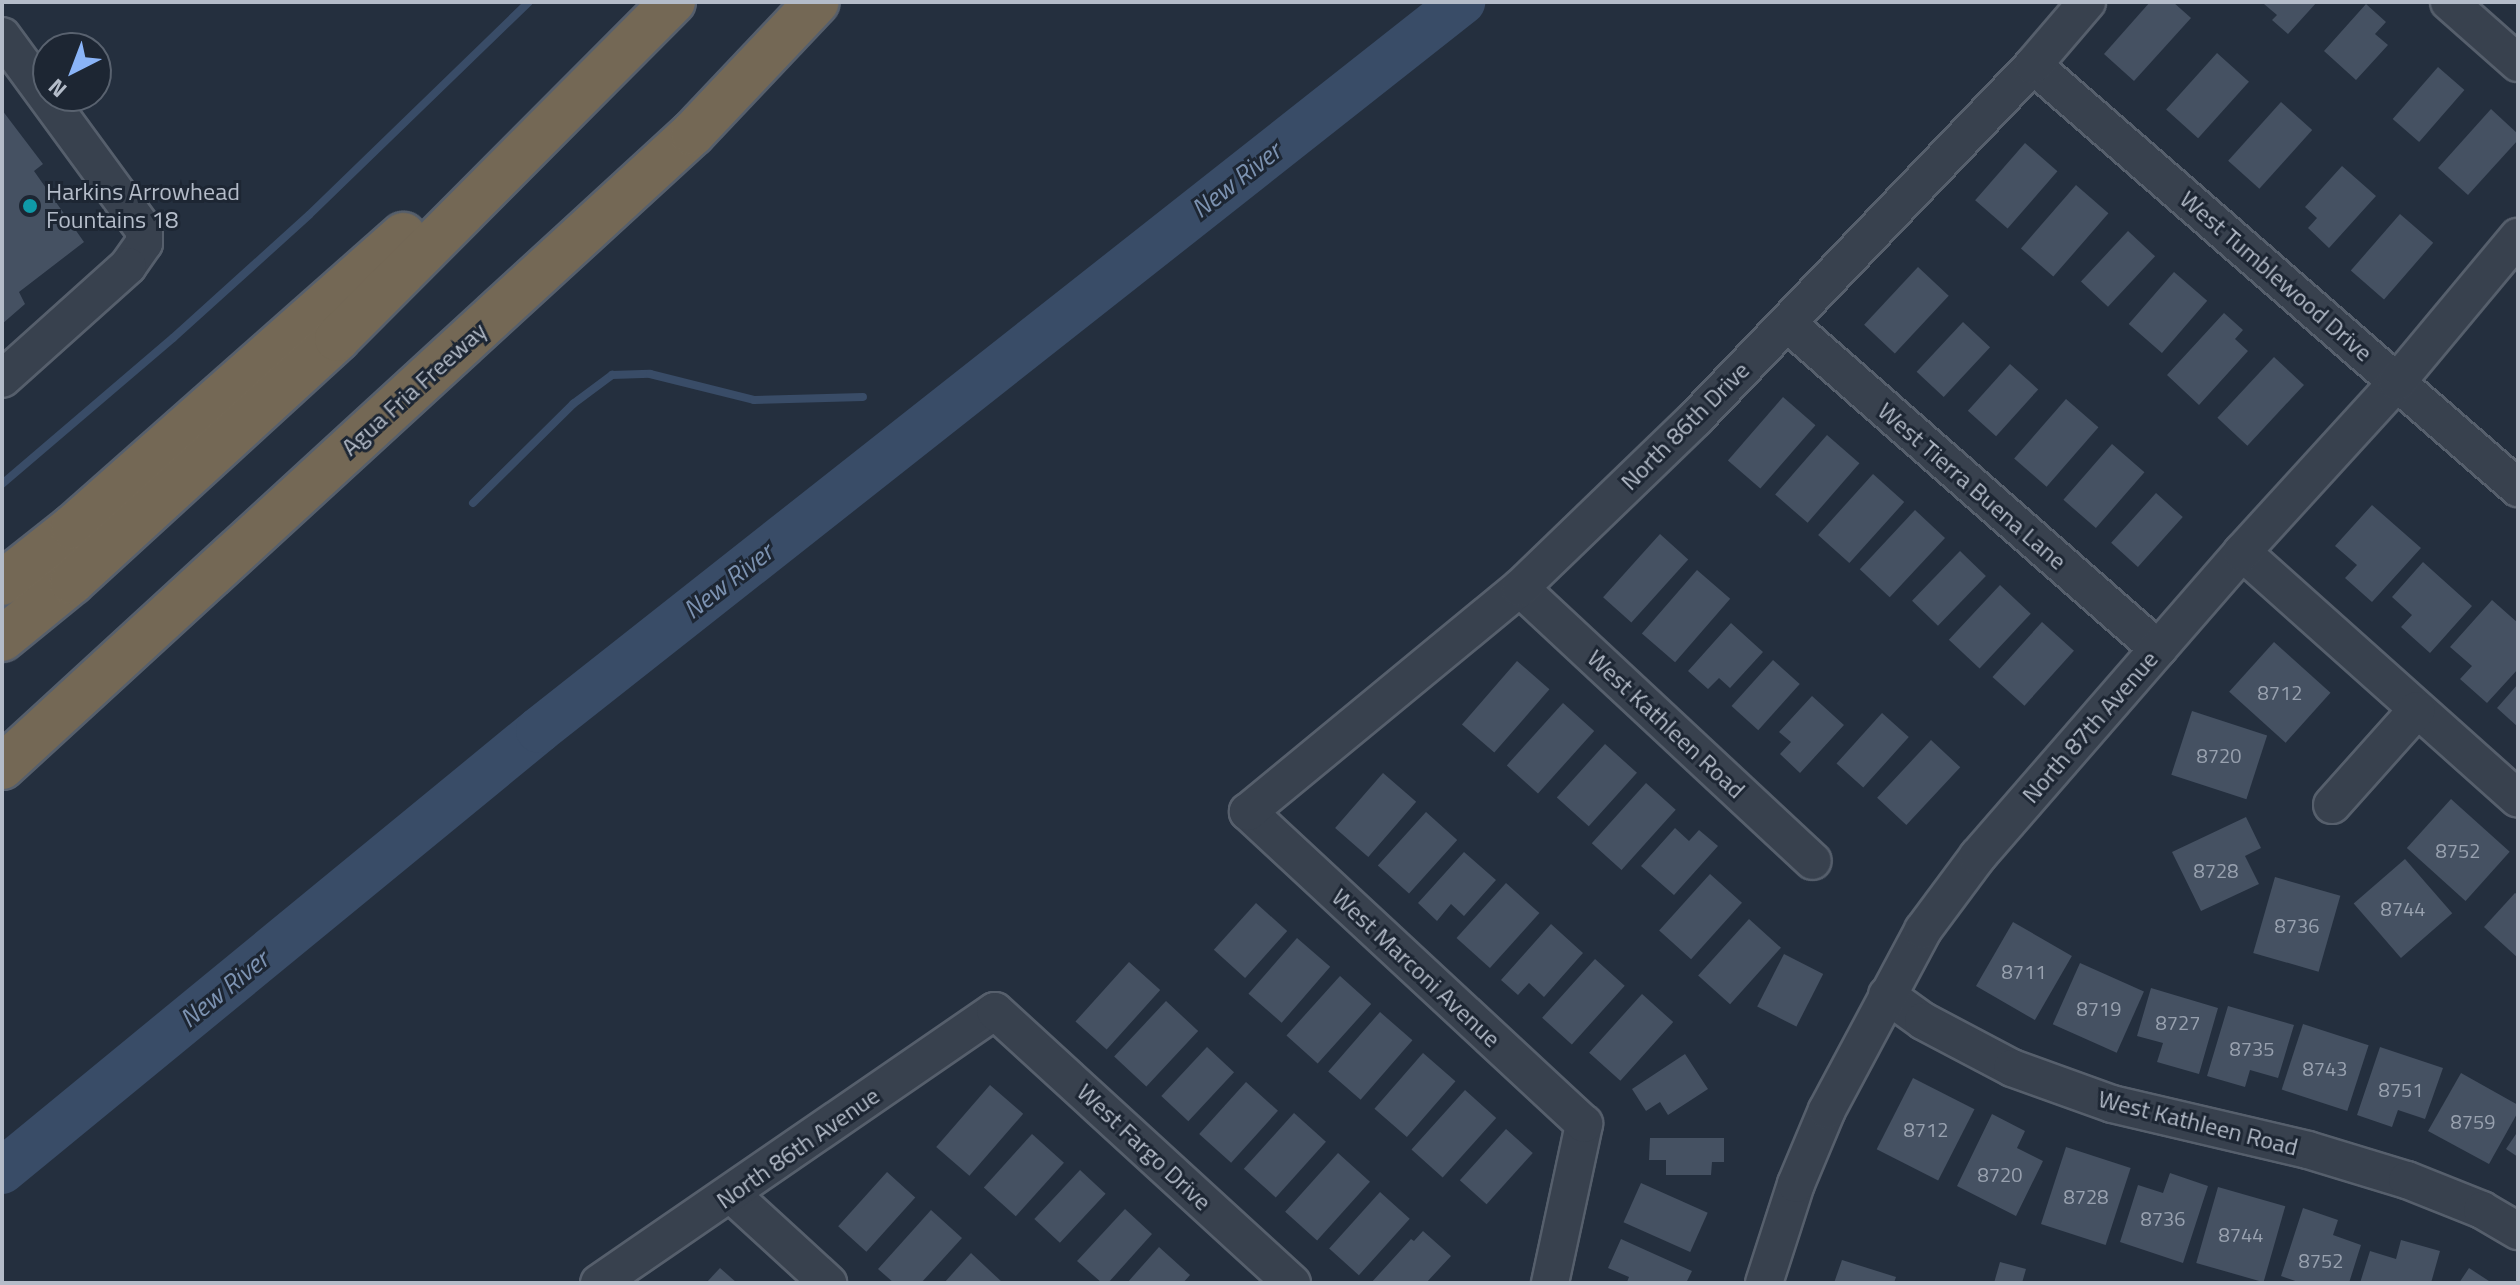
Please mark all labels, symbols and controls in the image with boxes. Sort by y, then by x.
north arrow [32,32,112,112]
text: N [40,71,74,106]
water label: New River [1185,136,1287,224]
place label: Harkins Arrowhead Fountains 18 [46,178,240,234]
street label: West Tumblewood Drive [2174,185,2378,367]
marker: Harkins Arrowhead Fountains 18 [21,197,39,215]
street label: Agua Fria Freeway [335,316,493,462]
street label: North 86th Drive [1615,356,1755,496]
street label: West Tierra Buena Lane [1872,396,2072,576]
water label: New River [677,537,779,625]
street label: West Kathleen Road [1581,644,1751,804]
street label: North 87th Avenue [2016,645,2164,809]
house number: 8712 [2258,680,2302,704]
house number: 8720 [2197,743,2241,767]
house number: 8752 [2436,838,2480,862]
house number: 8728 [2194,858,2238,882]
street label: West Marconi Avenue [1326,883,1506,1053]
house number: 8744 [2381,896,2425,920]
house number: 8736 [2275,913,2319,937]
water label: New River [174,944,274,1034]
house number: 8711 [2002,959,2046,983]
house number: 8719 [2077,996,2121,1020]
house number: 8727 [2156,1010,2200,1034]
house number: 8735 [2230,1036,2274,1060]
house number: 8743 [2303,1056,2347,1080]
house number: 8751 [2379,1077,2423,1101]
street label: West Fargo Drive [1071,1078,1217,1216]
street label: North 86th Avenue [711,1081,885,1215]
street label: West Kathleen Road [2095,1084,2301,1162]
house number: 8759 [2451,1109,2495,1133]
house number: 8712 [1904,1117,1948,1141]
house number: 8720 [1978,1162,2022,1186]
house number: 8728 [2064,1184,2108,1208]
house number: 8736 [2141,1206,2185,1230]
house number: 8744 [2219,1222,2263,1246]
house number: 8752 [2299,1248,2343,1272]

